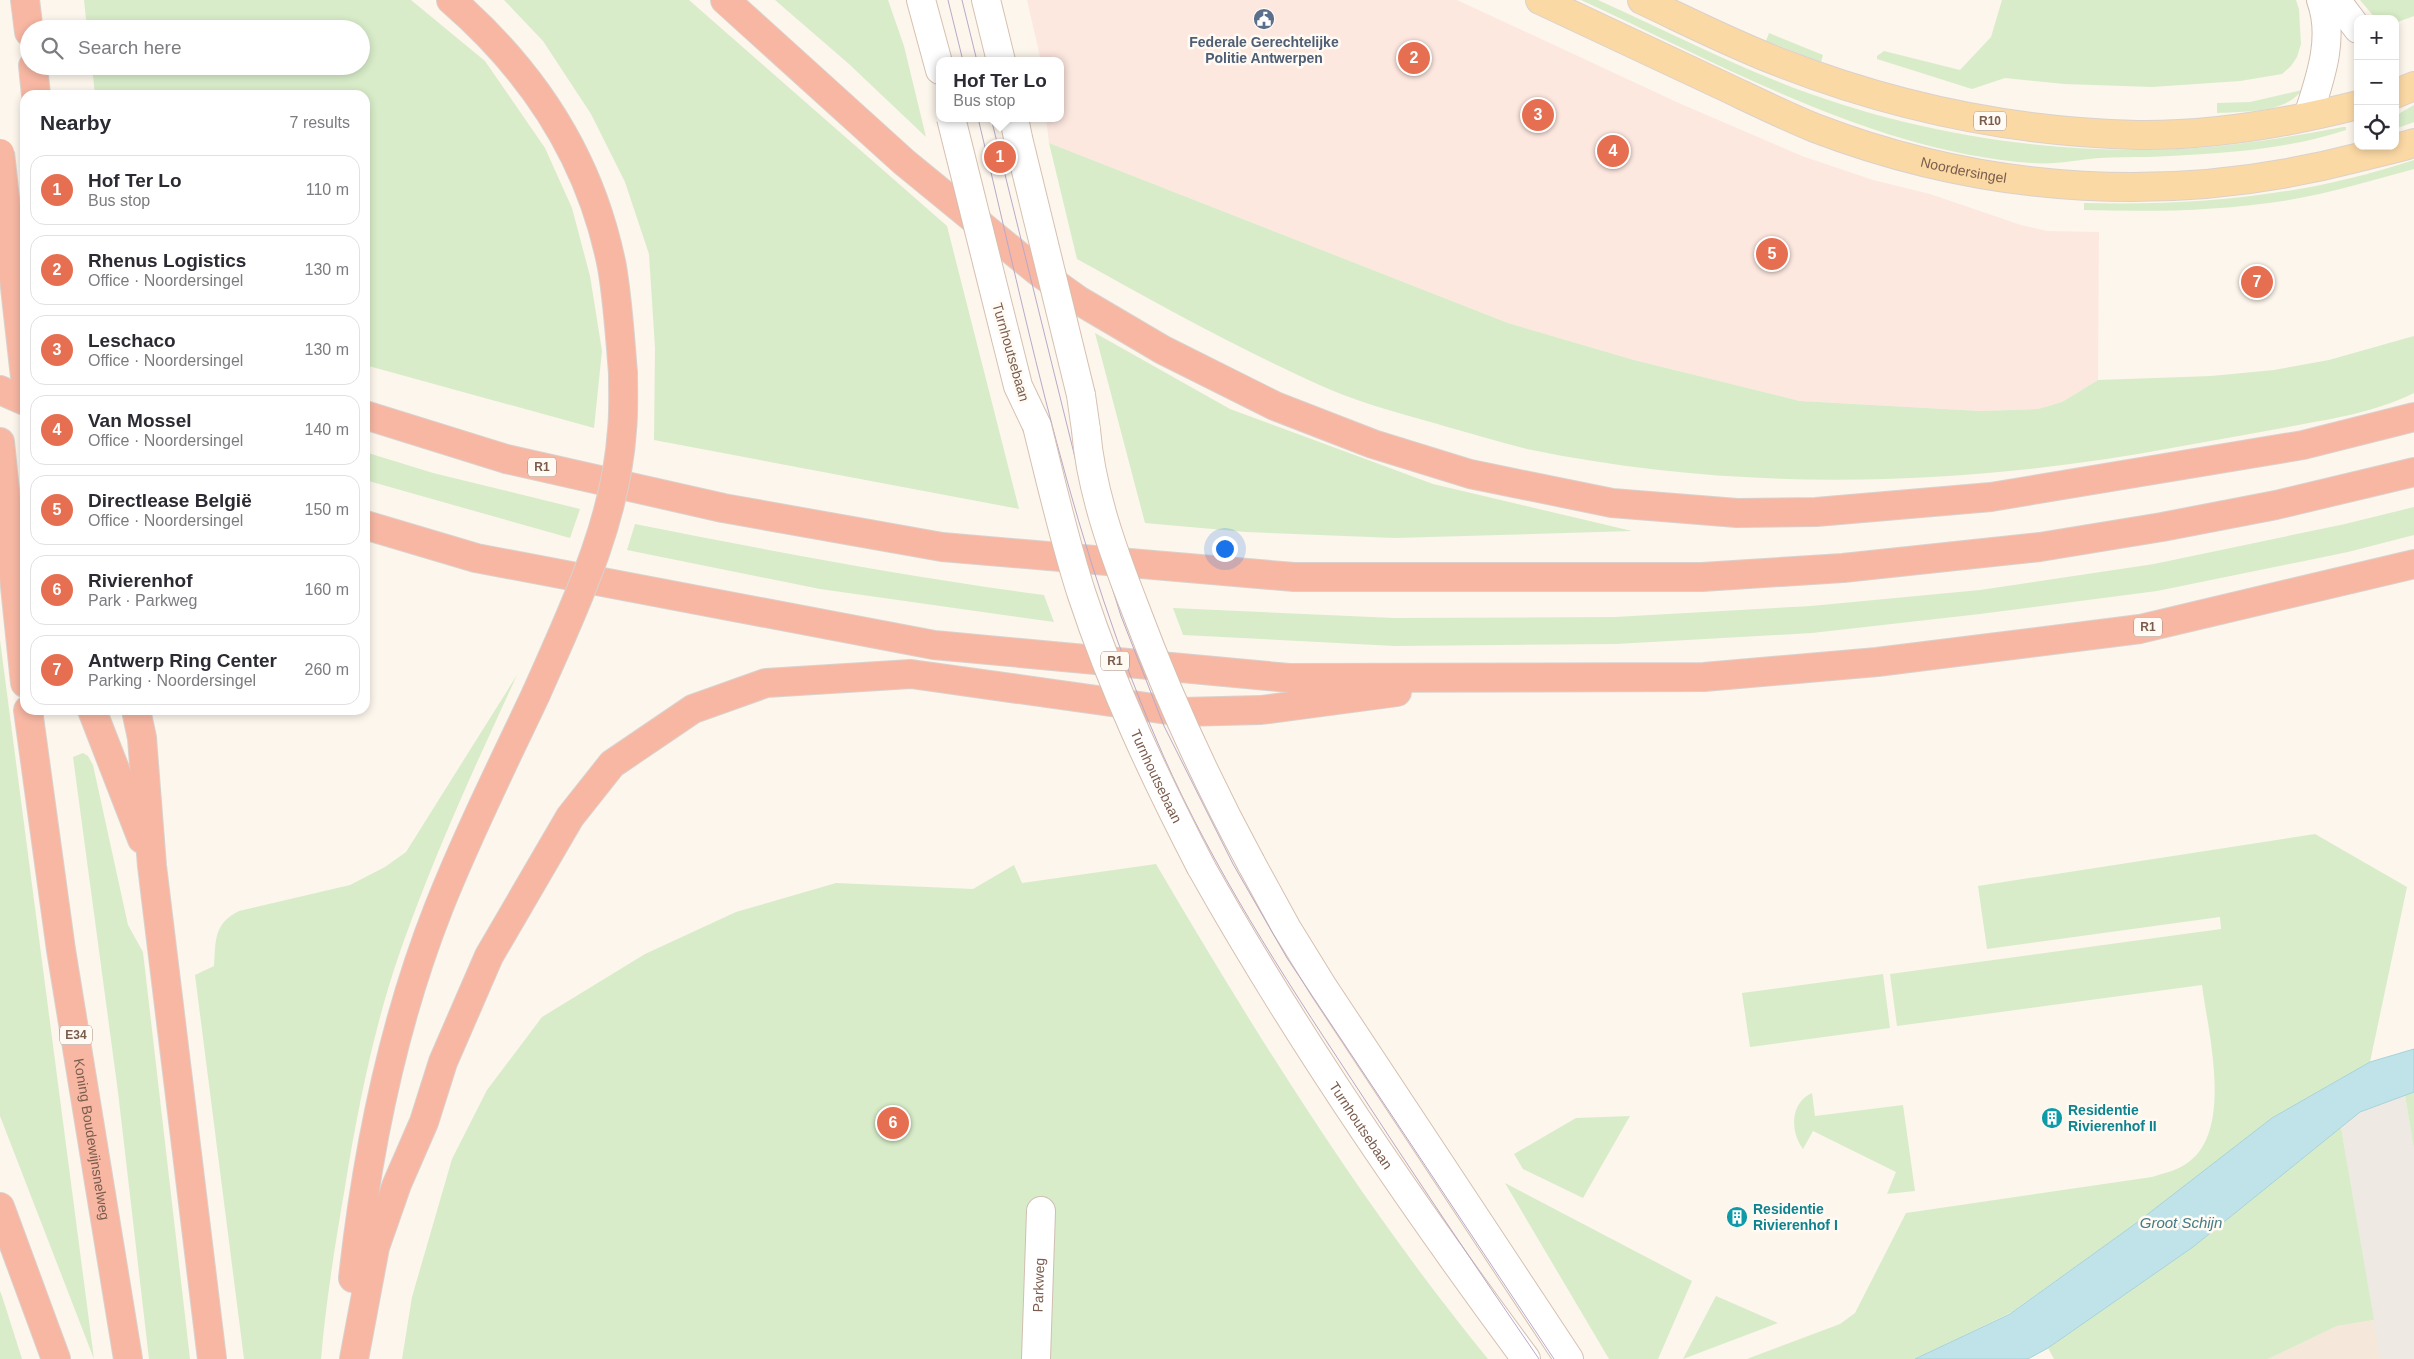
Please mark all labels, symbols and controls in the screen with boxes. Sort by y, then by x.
public building icon: Federale Gerechtelijke Politie Antwerpen [1252,7,1276,31]
map controls [2354,15,2399,150]
button: + [2354,15,2399,60]
search box [20,20,370,75]
icon: search [38,34,66,62]
place label: Federale Gerechtelijke Politie Antwerpen [1189,34,1339,66]
text: Search here [78,37,182,58]
pin: 2 [1398,39,1430,77]
popup [936,57,1064,122]
button: − [2354,60,2399,105]
text: Hof Ter Lo [953,70,1047,91]
text: Bus stop [953,92,1015,109]
pin: 3 [1522,96,1554,134]
button: locate [2354,105,2399,150]
text: Nearby [40,111,111,134]
road number: R10 [1974,112,2006,130]
text: 7 results [290,114,350,131]
pin: 4 [1597,132,1629,170]
pin: 1 [984,138,1016,176]
street label: Noordersingel [1919,154,2008,186]
text: Hof Ter Lo [88,170,182,191]
text: 1 [53,181,61,198]
text: 110 m [306,181,349,198]
text: Bus stop [88,192,150,209]
pin: 5 [1756,235,1788,273]
text: Rhenus Logistics [88,250,246,271]
text: 2 [53,261,61,278]
text: 130 m [305,261,349,278]
pin: 7 [2241,263,2273,301]
text: Office · Noordersingel [88,272,243,289]
street label: Turnhoutsebaan [989,301,1033,403]
text: Leschaco [88,330,176,351]
text: 3 [53,341,61,358]
text: 130 m [305,341,349,358]
text: Office · Noordersingel [88,352,243,369]
text: Van Mossel [88,410,192,431]
text: 4 [53,421,61,438]
text: 140 m [305,421,349,438]
text: Office · Noordersingel [88,432,243,449]
road number: R1 [528,458,556,477]
text: Directlease België [88,490,252,511]
text: 5 [53,501,61,518]
text: 150 m [305,501,349,518]
text: Office · Noordersingel [88,512,243,529]
your location [1212,536,1238,562]
text: Rivierenhof [88,570,193,591]
text: 6 [53,581,61,598]
text: 160 m [305,581,349,598]
text: Park · Parkweg [88,592,197,609]
road number: R1 [2134,618,2162,636]
text: Antwerp Ring Center [88,650,277,671]
road number: R1 [1101,651,1129,670]
text: 7 [53,661,61,678]
text: 260 m [305,661,349,678]
text: Parking · Noordersingel [88,672,256,689]
street label: Turnhoutsebaan [1127,727,1185,826]
road number: E34 [60,1026,92,1044]
street label: Koning Boudewijnsnelweg [71,1057,113,1221]
street label: Turnhoutsebaan [1326,1079,1396,1172]
place label: Residentie Rivierenhof II [2068,1102,2157,1134]
pin: 6 [877,1104,909,1142]
building icon: Residentie Rivierenhof II [2040,1106,2064,1130]
place label: Residentie Rivierenhof I [1753,1201,1838,1233]
building icon: Residentie Rivierenhof I [1725,1205,1749,1229]
water label: Groot Schijn [2140,1214,2222,1231]
street label: Parkweg [1030,1258,1047,1313]

